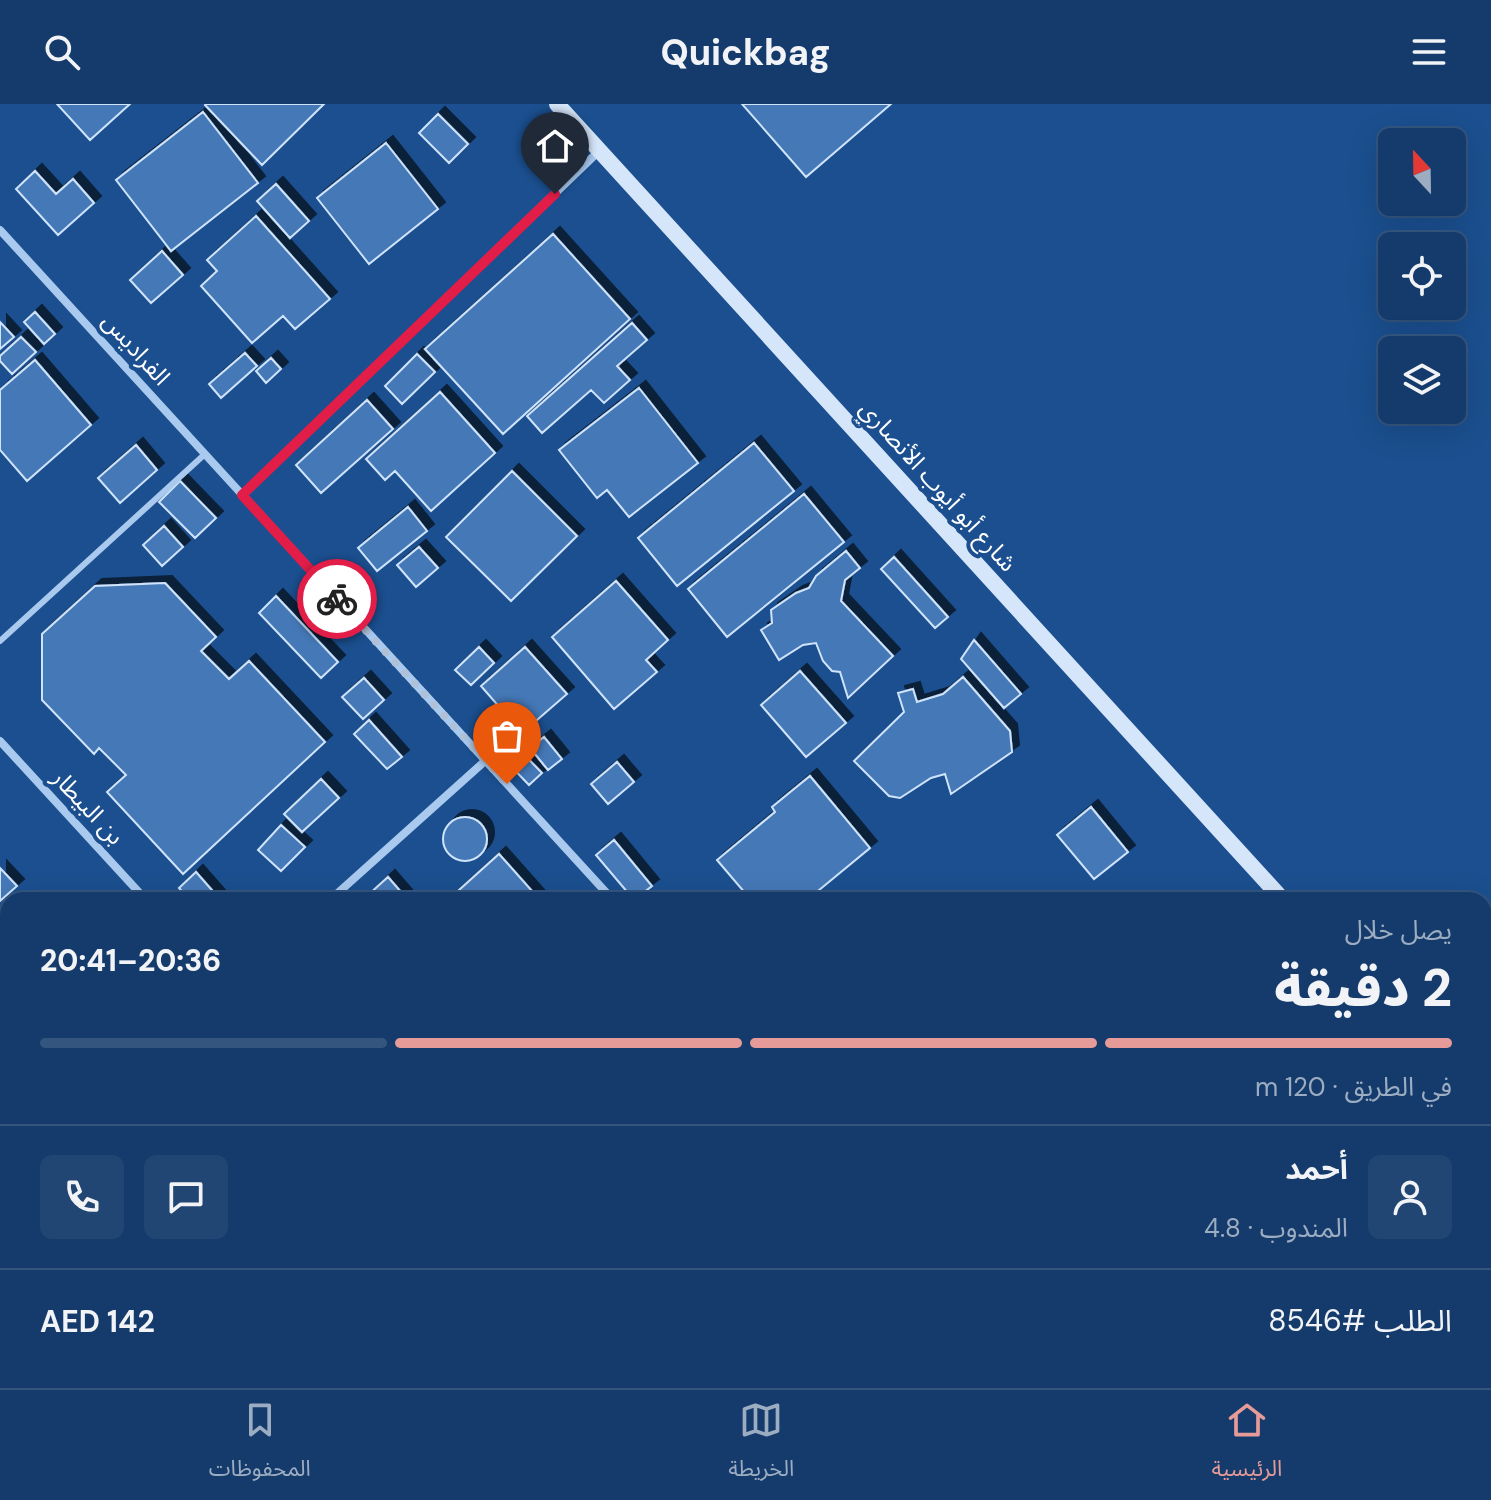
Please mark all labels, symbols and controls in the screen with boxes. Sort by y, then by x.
text: Quickbag [660,29,831,76]
icon: search [40,30,84,74]
icon: menu [1407,30,1451,74]
pin [521,112,589,194]
icon: home [533,124,577,168]
north arrow [1378,128,1466,216]
map controls [1378,128,1466,424]
button: locate [1378,232,1466,320]
street label: الفراديس [96,306,177,392]
button: layers [1378,336,1466,424]
street label: شارع أبو أيوب الأنصاري [851,393,1024,580]
courier [297,559,377,639]
icon: bike [315,577,359,621]
pin [473,702,541,784]
icon: bag [485,714,529,758]
street label: بن البيطار [45,762,131,851]
text: يصل خلال [1345,913,1452,947]
text: 20:36–20:41 [40,941,221,980]
text: 2 دقيقة [1274,954,1452,1022]
text: في الطريق · 120 m [1255,1070,1452,1104]
text: أحمد [1285,1149,1348,1188]
button: phone [40,1155,124,1239]
button: chat [144,1155,228,1239]
button: person [1368,1155,1452,1239]
text: المندوب · 4.8 [1204,1211,1348,1245]
text: الطلب #8546 [1268,1301,1452,1340]
text: AED 142 [40,1302,155,1341]
tab: المحفوظات [209,1398,311,1492]
tab: الخريطة [728,1398,794,1492]
tab: الرئيسية [1212,1398,1282,1492]

